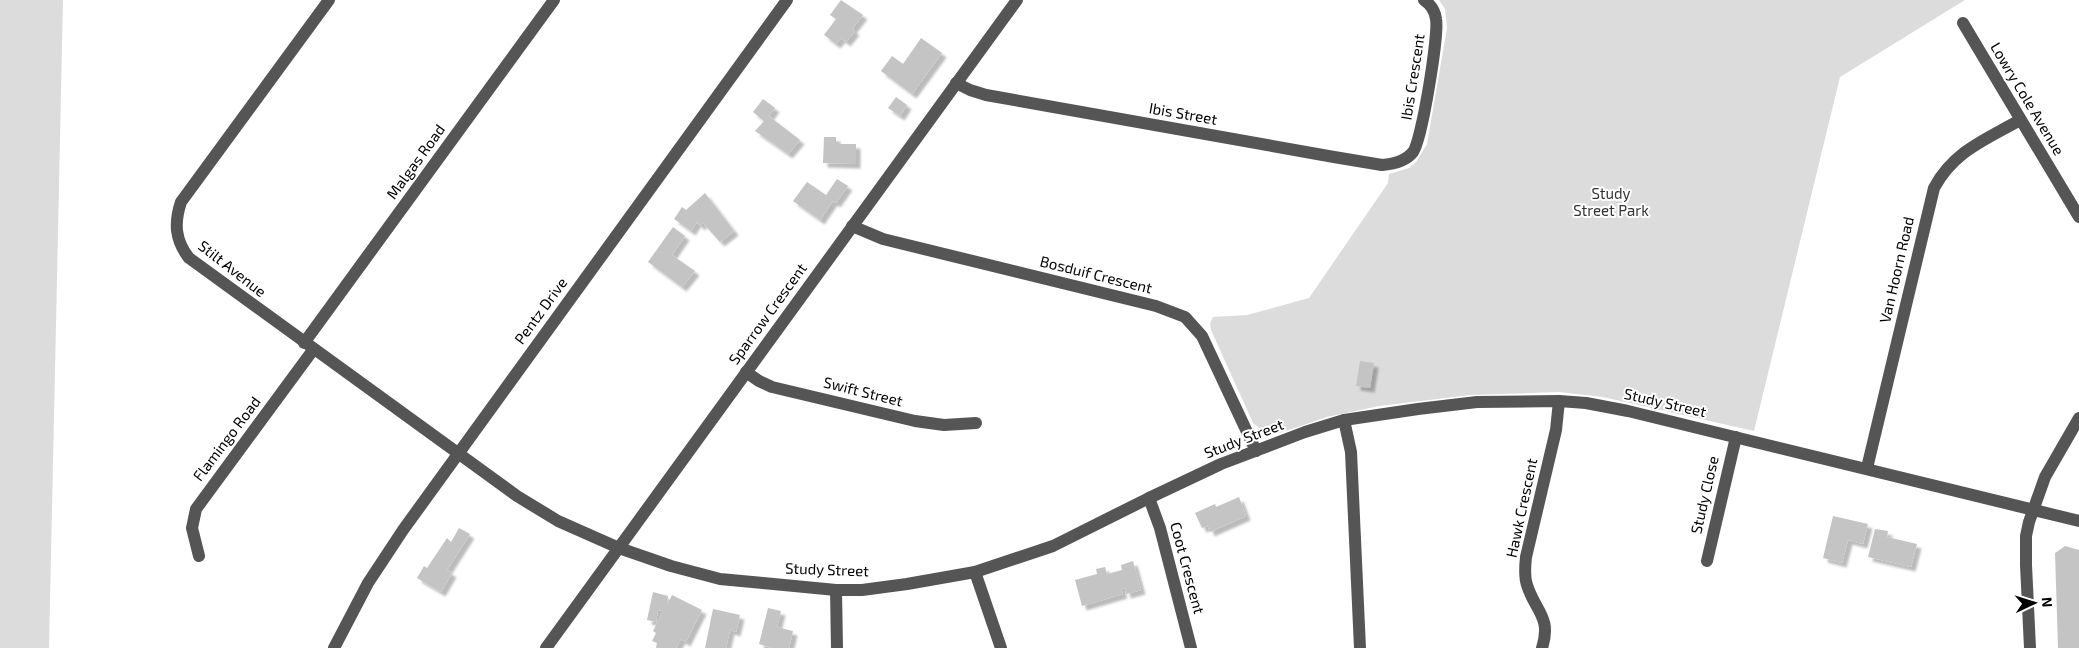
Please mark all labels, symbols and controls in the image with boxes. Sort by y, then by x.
street label: Ibis Crescent [1396,32,1428,121]
street label: Lowry Cole Avenue [1987,39,2069,158]
street label: Ibis Street [1148,98,1219,128]
street label: Malgas Road [382,121,448,202]
park label: Study Street Park [1573,184,1649,219]
street label: Van Hoorn Road [1875,215,1917,325]
street label: Stilt Avenue [195,236,270,300]
street label: Bosduif Crescent [1038,251,1154,297]
street label: Sparrow Crescent [724,259,810,368]
street label: Pentz Drive [510,274,570,347]
street label: Swift Street [822,373,905,410]
street label: Study Street [1622,384,1708,420]
street label: Flamingo Road [189,393,264,484]
street label: Study Street [1201,415,1286,461]
street label: Study Close [1686,454,1722,535]
street label: Hawk Crescent [1502,456,1540,559]
street label: Coot Crescent [1167,520,1209,616]
street label: Study Street [785,559,870,579]
north arrow [2009,578,2059,628]
text: N [2039,596,2056,608]

